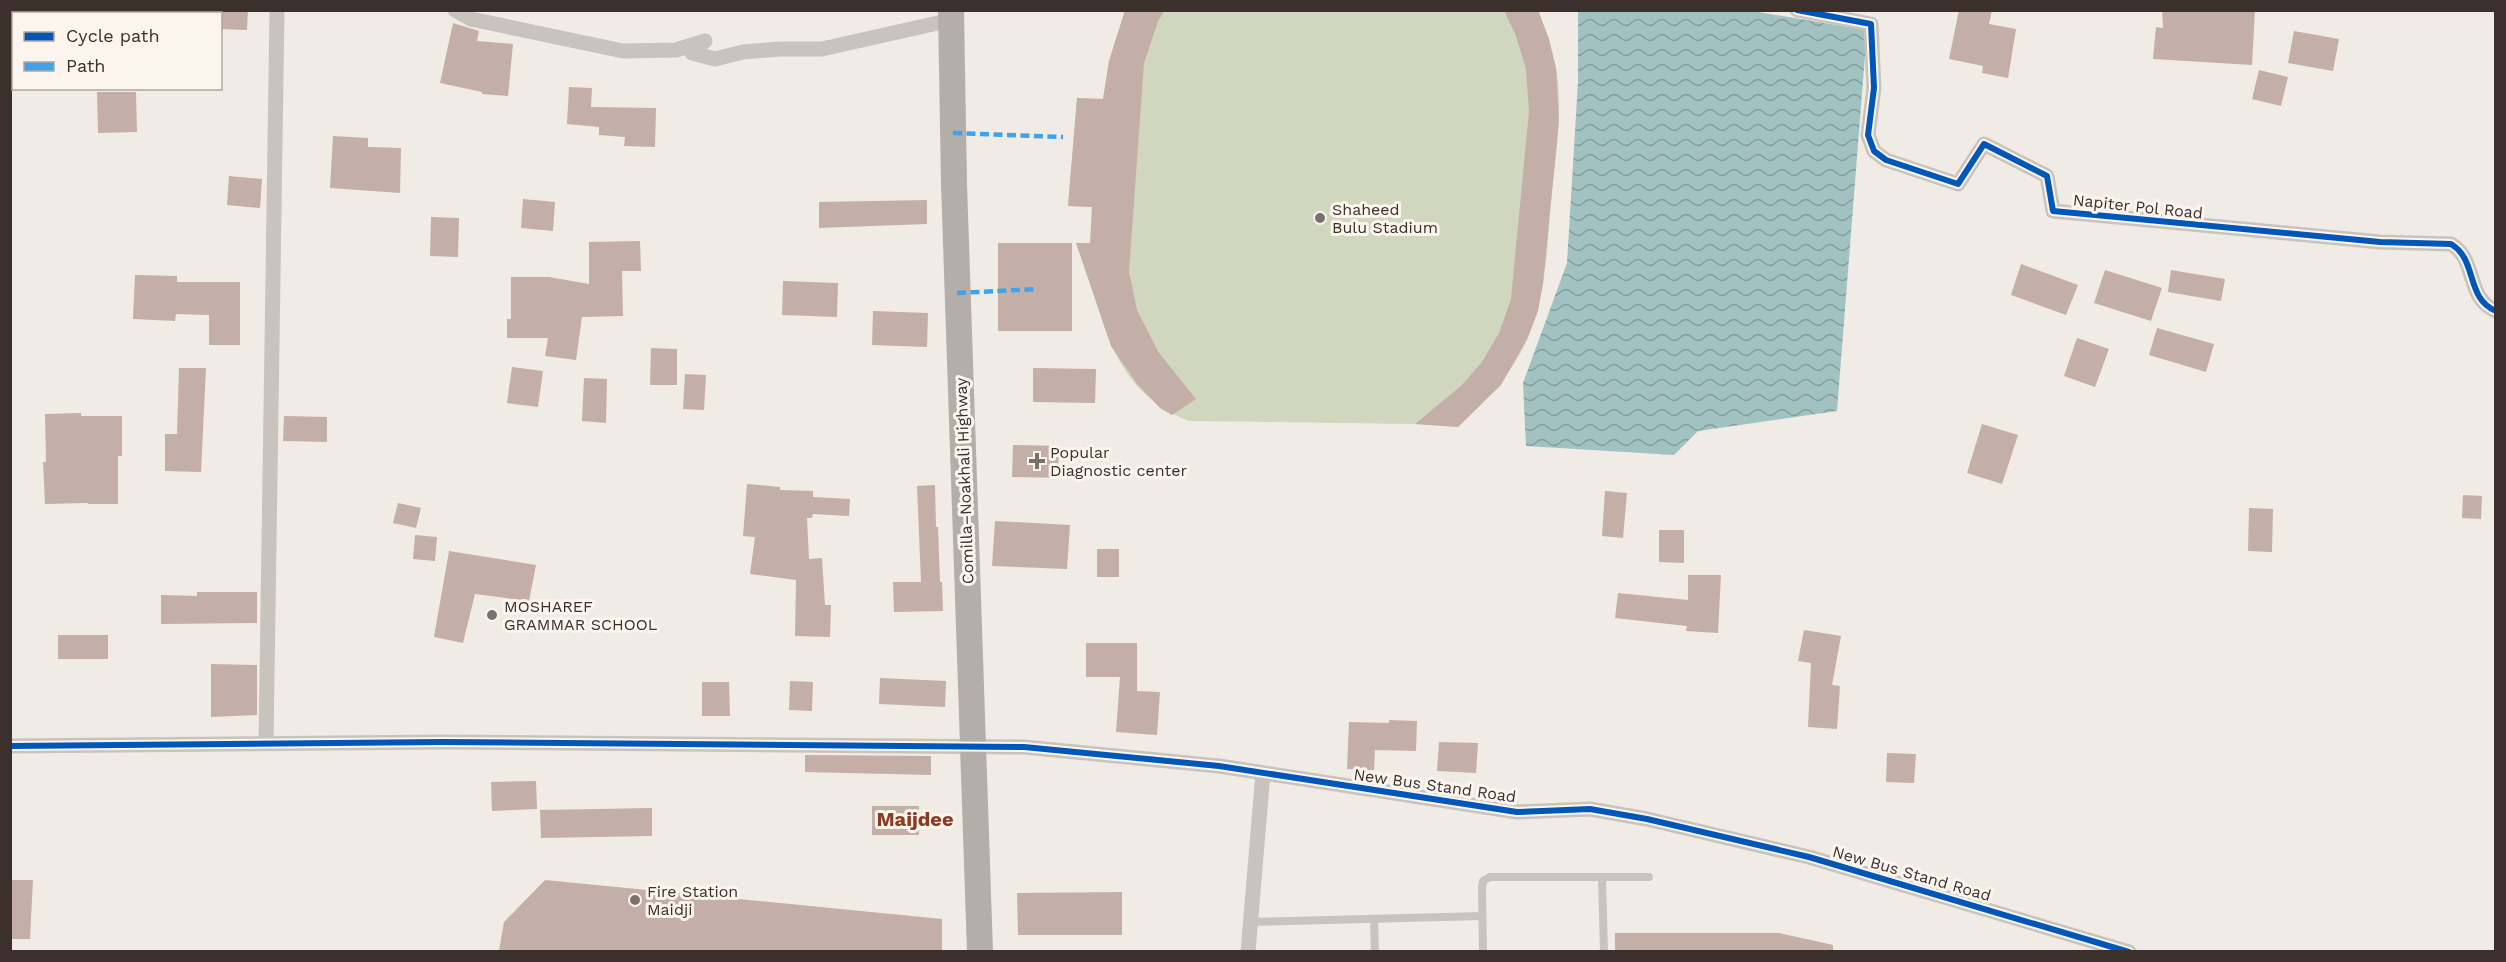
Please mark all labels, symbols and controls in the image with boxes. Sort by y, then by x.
legend [12,12,222,90]
text: Cycle path [66,25,160,46]
text: Path [66,55,106,76]
street label: Napiter Pol Road [2072,190,2204,223]
place label: Shaheed Bulu Stadium [1332,200,1438,237]
marker: Shaheed Bulu Stadium [1313,211,1327,225]
street label: Comilla–Noakhali Highway [951,377,978,585]
place label: Popular Diagnostic center [1050,443,1188,480]
marker: Popular Diagnostic center [1028,452,1046,470]
place label: MOSHAREF GRAMMAR SCHOOL [504,597,658,634]
marker: MOSHAREF GRAMMAR SCHOOL [485,608,499,622]
street label: New Bus Stand Road [1352,765,1517,806]
district label: Maijdee [876,807,954,831]
street label: New Bus Stand Road [1831,842,1993,905]
place label: Fire Station Maidji [647,882,738,919]
marker: Fire Station Maidji [628,893,642,907]

